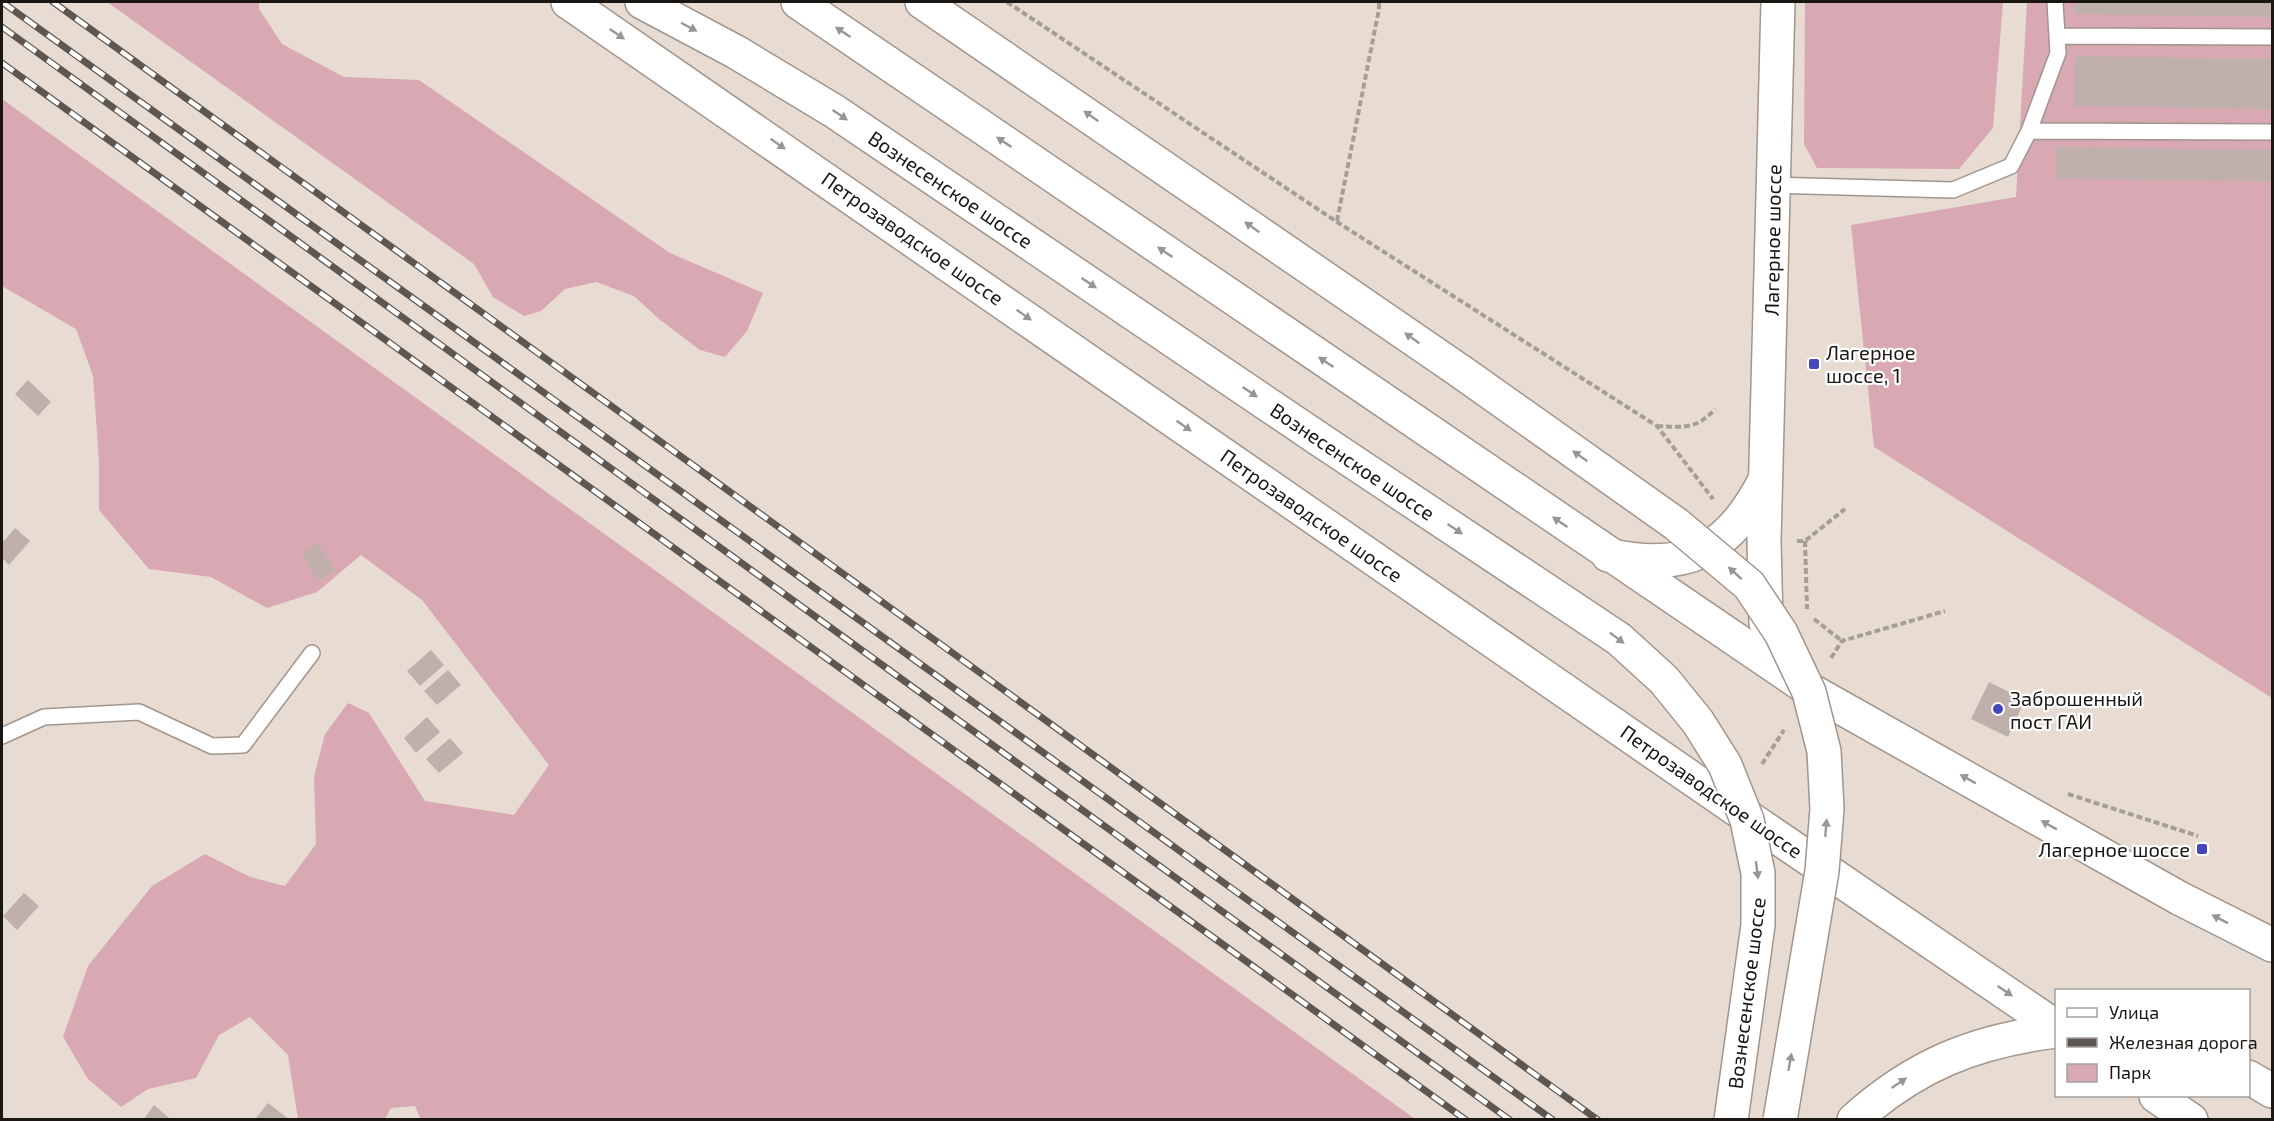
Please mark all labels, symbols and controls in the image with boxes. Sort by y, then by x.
one-way arrow [681,22,698,32]
one-way arrow [836,26,852,38]
one-way arrow [609,28,625,39]
one-way arrow [832,109,848,121]
one-way arrow [1084,110,1100,122]
street label: Вознесенское шоссе [864,125,1038,253]
one-way arrow [997,136,1013,148]
one-way arrow [769,138,785,150]
street label: Лагерное шоссе [1759,164,1785,316]
street label: Петрозаводское шоссе [818,166,1008,310]
one-way arrow [1244,221,1260,233]
one-way arrow [1158,246,1174,258]
one-way arrow [1081,277,1097,288]
one-way arrow [1016,309,1032,321]
one-way arrow [1404,333,1420,344]
place label: Лагерное шоссе, 1 [1826,340,1915,387]
one-way arrow [1319,356,1335,368]
marker: Лагерное шоссе, 1 [1807,357,1821,371]
one-way arrow [1242,386,1258,398]
street label: Вознесенское шоссе [1266,397,1440,525]
one-way arrow [1176,420,1192,432]
street label: Петрозаводское шоссе [1217,443,1407,587]
one-way arrow [1572,450,1588,462]
one-way arrow [1553,516,1569,528]
one-way arrow [1447,523,1463,534]
one-way arrow [1728,567,1743,580]
one-way arrow [1609,631,1625,644]
place label: Заброшенный пост ГАИ [2010,686,2143,733]
marker: Заброшенный пост ГАИ [1991,702,2005,716]
street label: Петрозаводское шоссе [1617,719,1807,863]
one-way arrow [1959,774,1976,784]
one-way arrow [1821,818,1831,837]
one-way arrow [2040,820,2057,830]
place label: Лагерное шоссе [2038,837,2190,861]
marker: Лагерное шоссе [2195,842,2209,856]
one-way arrow [1752,861,1762,880]
street label: Вознесенское шоссе [1722,896,1770,1090]
one-way arrow [2212,914,2229,923]
one-way arrow [1996,985,2012,997]
legend [2055,989,2250,1097]
text: Улица [2109,1001,2159,1023]
text: Железная дорога [2109,1031,2258,1053]
one-way arrow [1786,1052,1795,1071]
text: Парк [2109,1061,2151,1083]
one-way arrow [1891,1078,1907,1089]

